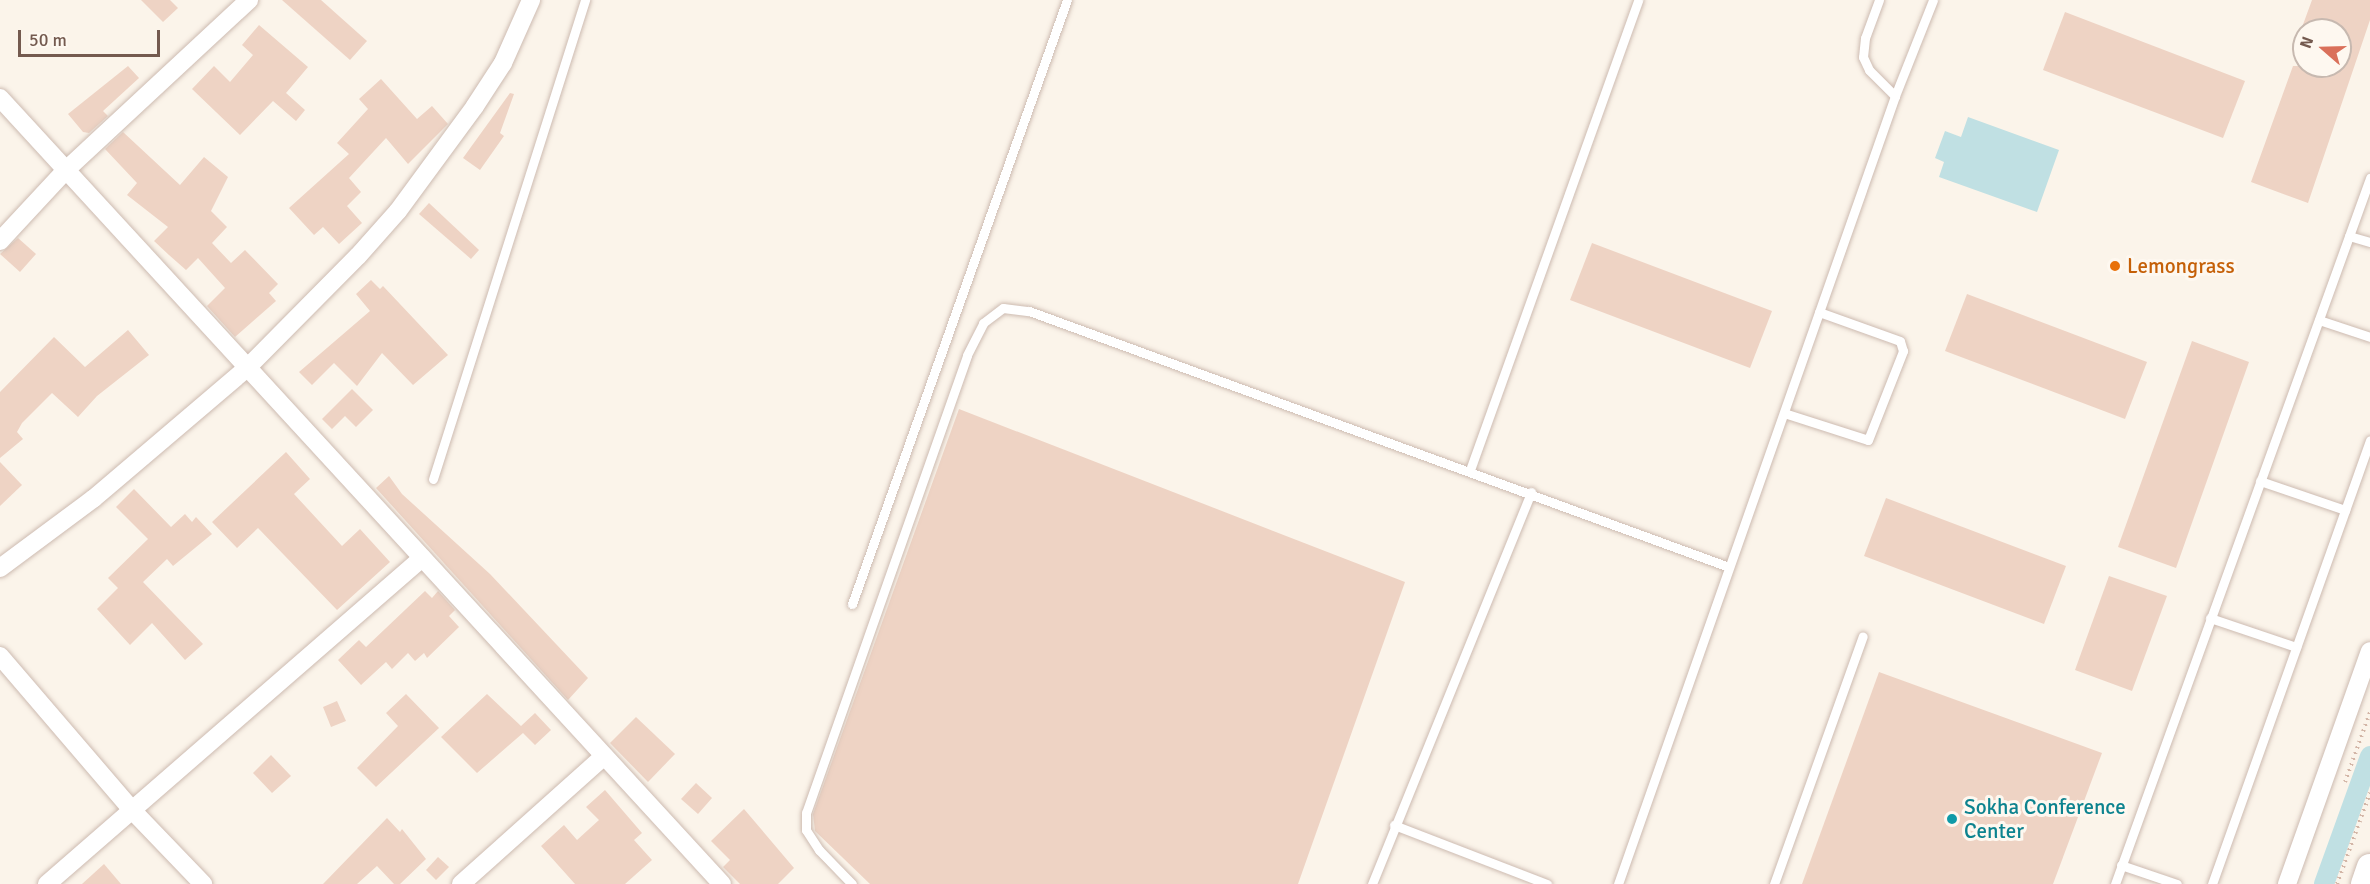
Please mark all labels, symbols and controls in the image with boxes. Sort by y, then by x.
scale bar [21,18,164,56]
north arrow [2292,18,2352,78]
text: 50 m [29,29,67,51]
text: N [2296,34,2318,51]
place label: Lemongrass [2127,253,2235,279]
marker: Lemongrass [2108,259,2122,273]
place label: Sokha Conference Center [1964,794,2126,844]
marker: Sokha Conference Center [1945,812,1959,826]

